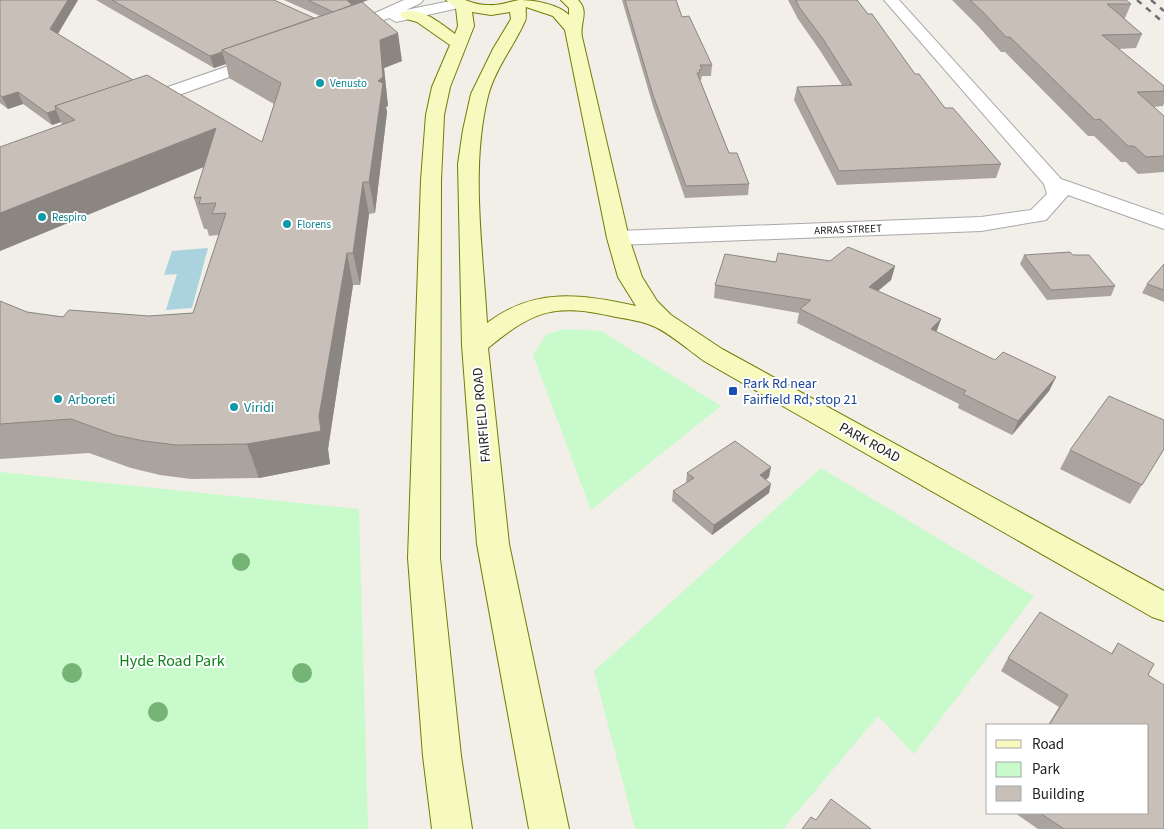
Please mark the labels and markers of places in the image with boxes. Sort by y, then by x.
place label: Venusto [330,76,367,91]
marker: Venusto [314,77,326,89]
place label: Respiro [52,210,87,225]
marker: Respiro [36,211,48,223]
place label: Florens [297,217,331,232]
marker: Florens [281,218,293,230]
place label: Park Rd near Fairfield Rd, stop 21 [743,374,858,410]
marker: Park Rd near Fairfield Rd, stop 21 [727,385,739,397]
place label: Arboreti [68,390,116,410]
marker: Arboreti [52,393,64,405]
place label: Viridi [244,398,274,418]
marker: Viridi [228,401,240,413]

